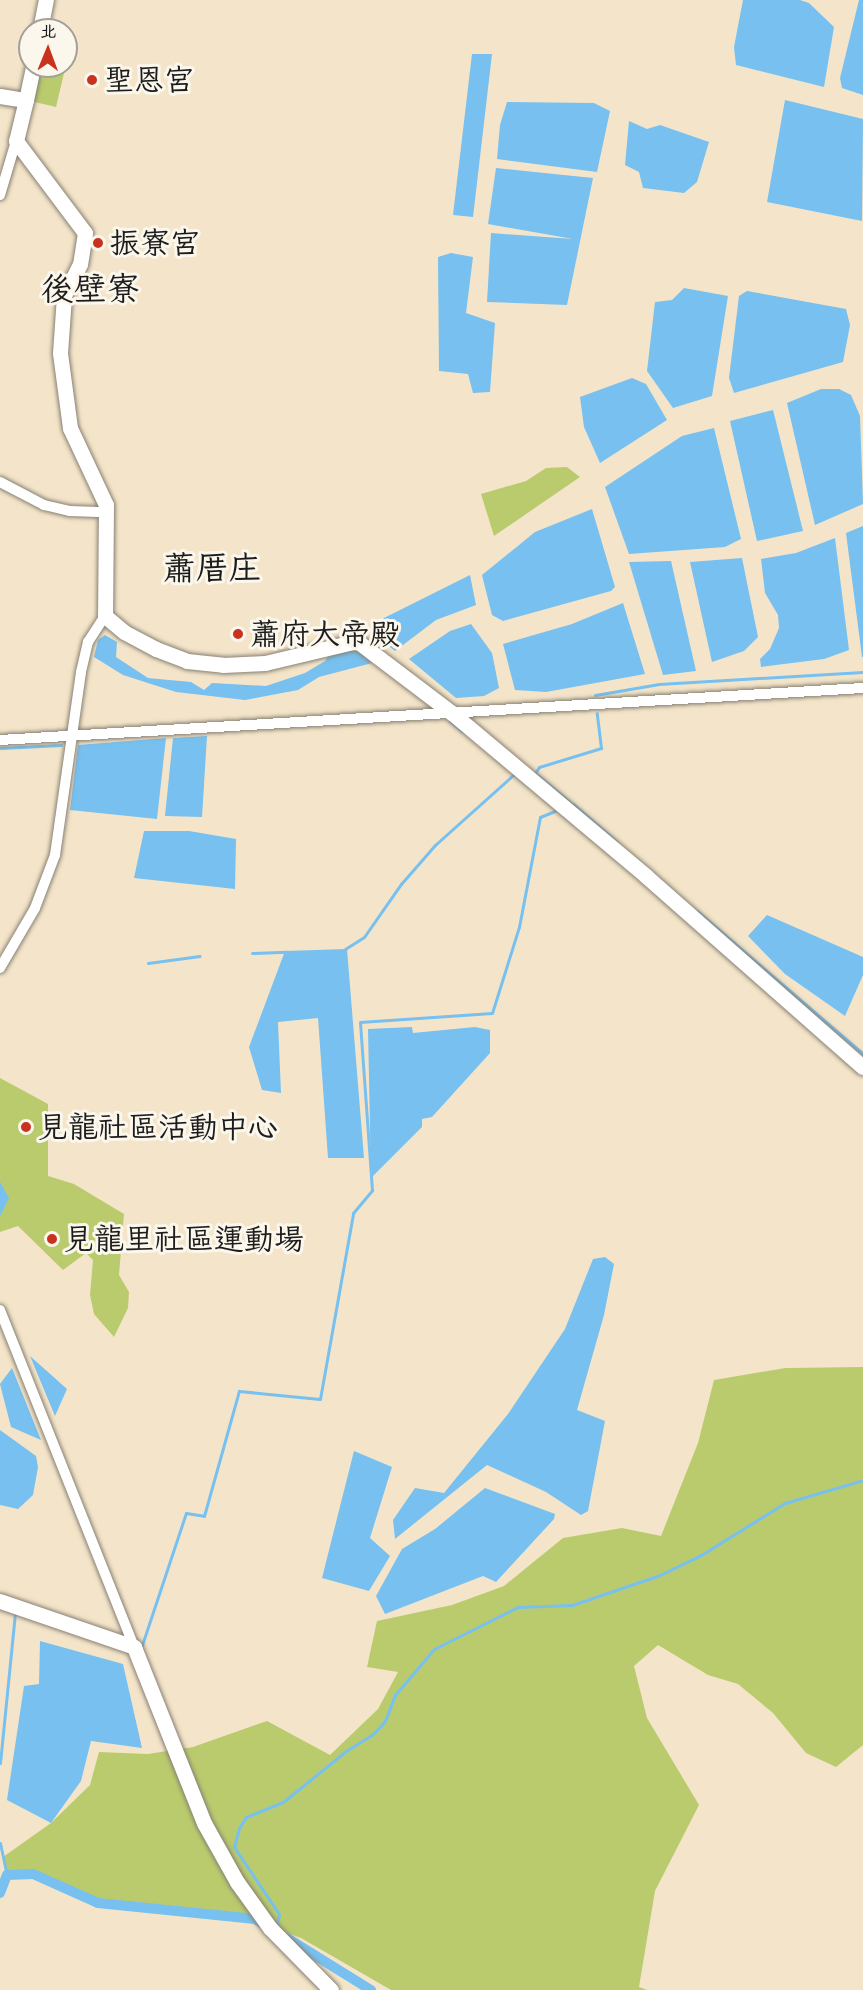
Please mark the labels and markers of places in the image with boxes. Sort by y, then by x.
place label: 聖恩宮 [104,62,194,98]
marker: 聖恩宮 [85,73,99,87]
place label: 振寮宮 [110,225,200,261]
marker: 振寮宮 [91,236,105,250]
place label: 蕭府大帝殿 [250,616,400,652]
marker: 蕭府大帝殿 [231,627,245,641]
place label: 見龍社區活動中心 [38,1109,278,1145]
marker: 見龍社區活動中心 [19,1120,33,1134]
place label: 見龍里社區運動場 [64,1221,304,1257]
marker: 見龍里社區運動場 [45,1232,59,1246]

